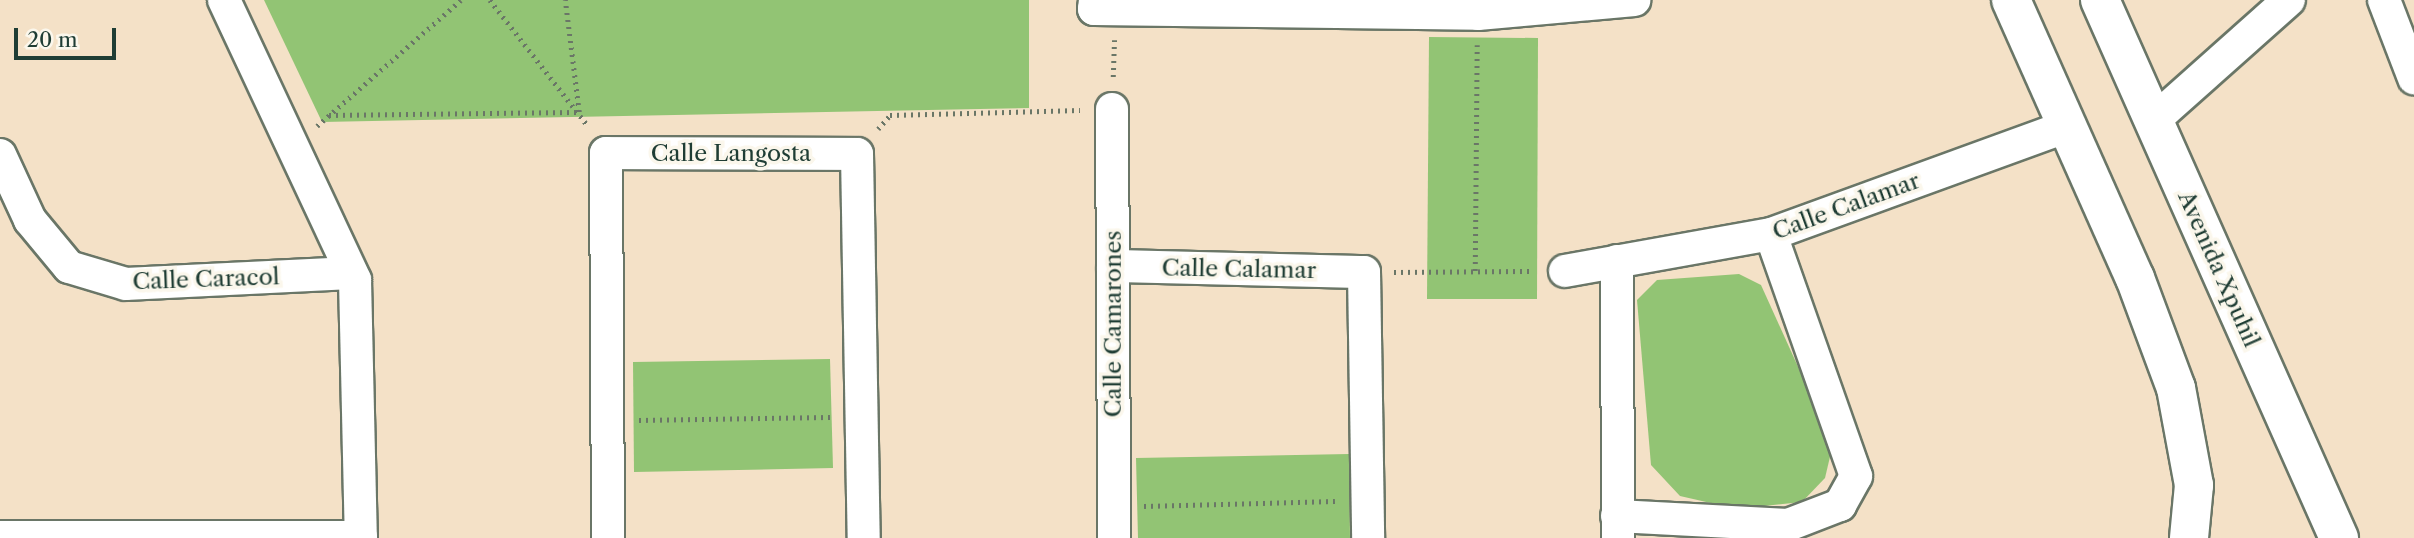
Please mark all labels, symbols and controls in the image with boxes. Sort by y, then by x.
scale bar [18,14,119,58]
text: 20 m [27,27,78,52]
street label: Calle Langosta [651,139,811,167]
street label: Calle Calamar [1769,167,1923,245]
street label: Avenida Xpuhil [2172,186,2266,352]
street label: Calle Camarones [1099,231,1127,417]
street label: Calle Calamar [1161,254,1317,284]
street label: Calle Caracol [132,263,280,295]

